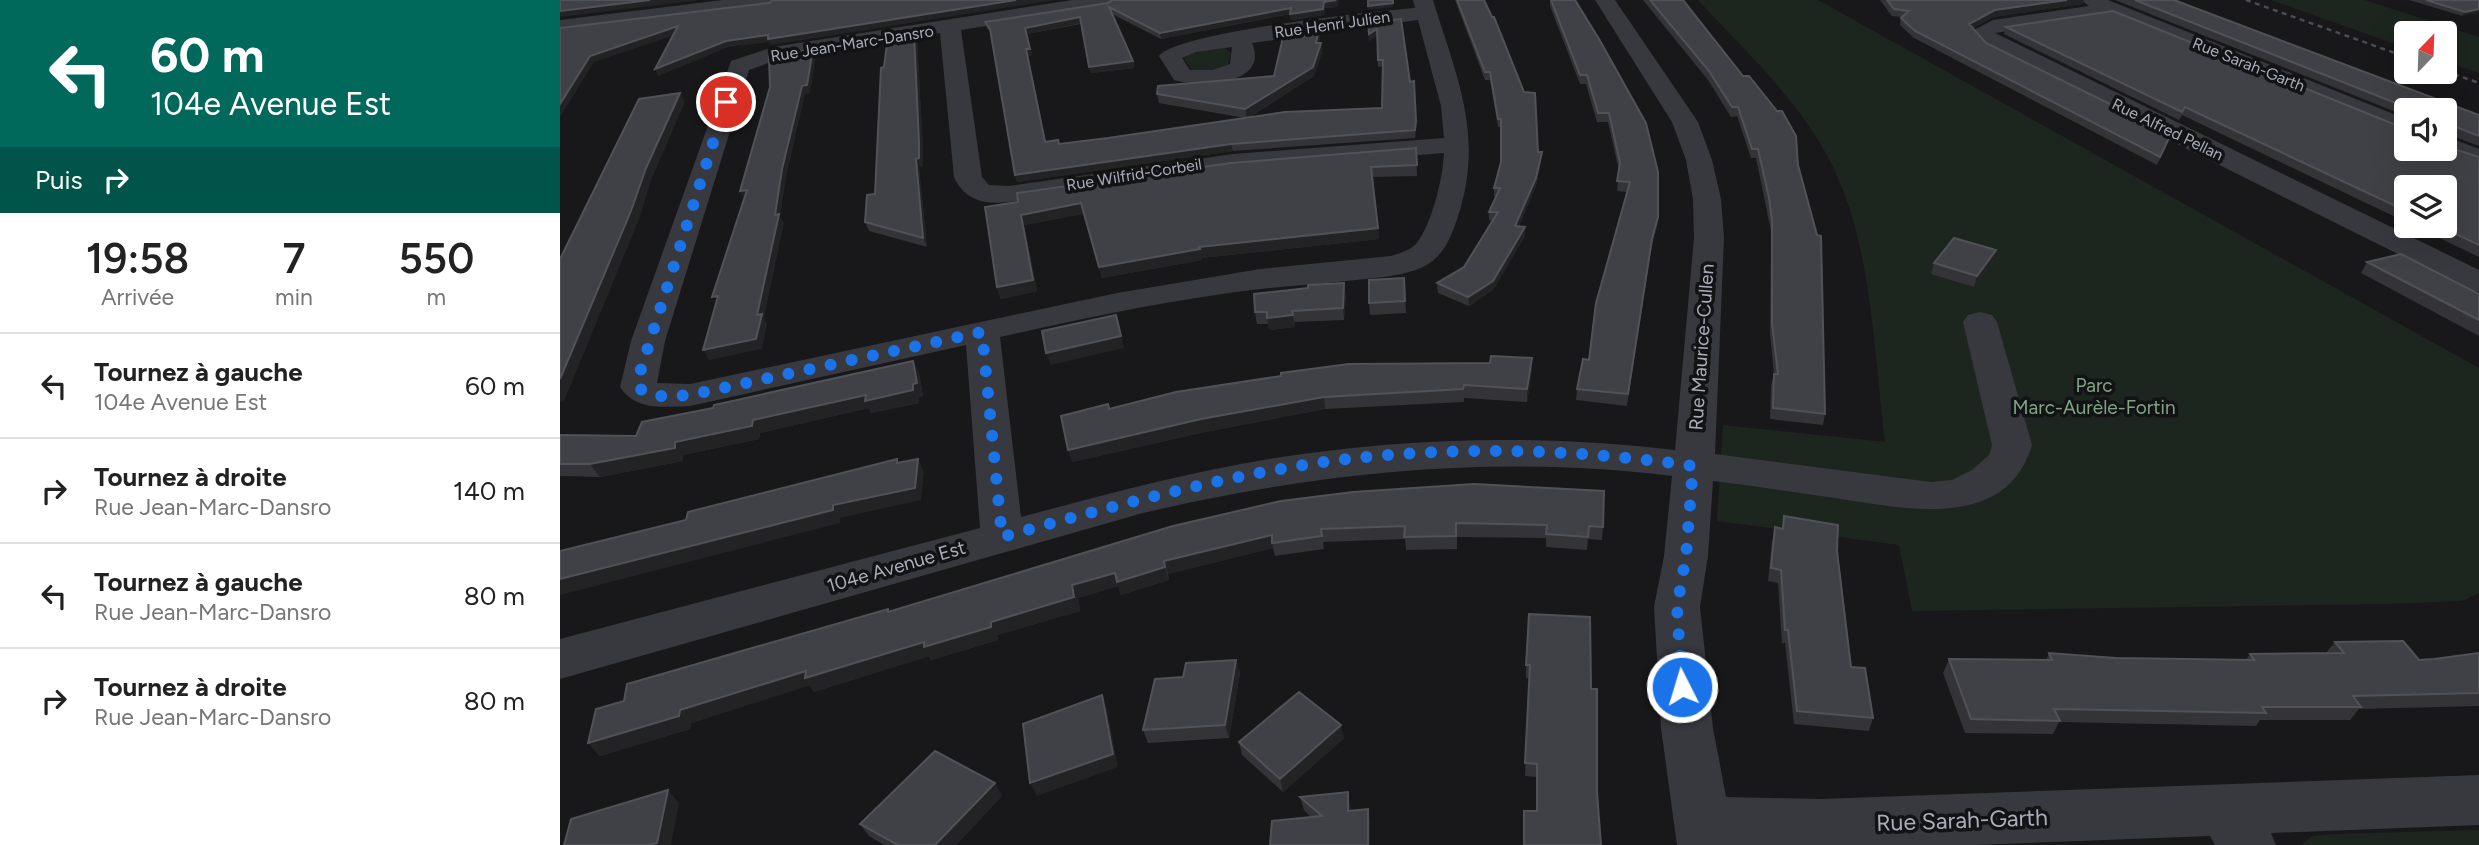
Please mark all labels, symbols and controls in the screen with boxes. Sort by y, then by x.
street label: Rue Henri Julien [1273,7,1391,42]
street label: Rue Jean-Marc-Dansro [769,21,935,66]
north arrow [2394,21,2457,84]
map controls [2394,21,2457,238]
text: 60 m [150,25,265,84]
icon: left [35,28,126,119]
street label: Rue Sarah-Garth [2190,33,2308,96]
pin [696,72,756,132]
icon: arrive [707,83,745,121]
text: 104e Avenue Est [150,85,391,123]
street label: Rue Alfred Pellan [2109,94,2227,165]
button: sound [2394,98,2457,161]
street label: Rue Wilfrid-Corbeil [1065,154,1203,195]
icon: right [97,161,135,199]
text: Puis [35,164,83,196]
button: layers [2394,175,2457,238]
text: 19:58 [86,233,189,284]
text: 7 [282,233,305,284]
text: 550 [399,233,474,284]
street label: Rue Maurice-Cullen [1684,263,1719,431]
text: Arrivée [101,283,174,311]
text: min [275,283,313,311]
text: m [427,283,446,311]
text: Tournez à gauche [94,356,303,388]
icon: left [35,367,73,405]
text: 60 m [465,370,525,402]
park label: Parc Marc-Aurèle-Fortin [2013,374,2176,419]
text: 104e Avenue Est [94,388,267,416]
text: Tournez à droite [94,461,287,493]
icon: right [35,472,73,510]
text: 140 m [453,475,525,507]
text: Rue Jean-Marc-Dansro [94,493,331,521]
street label: 104e Avenue Est [824,536,968,597]
text: Tournez à gauche [94,566,303,598]
icon: left [35,577,73,615]
text: 80 m [464,580,525,612]
text: Rue Jean-Marc-Dansro [94,598,331,626]
position arrow [1645,650,1719,724]
text: Tournez à droite [94,671,287,703]
icon: right [35,682,73,720]
text: 80 m [464,685,525,717]
text: Rue Jean-Marc-Dansro [94,703,331,731]
street label: Rue Sarah-Garth [1876,803,2048,837]

